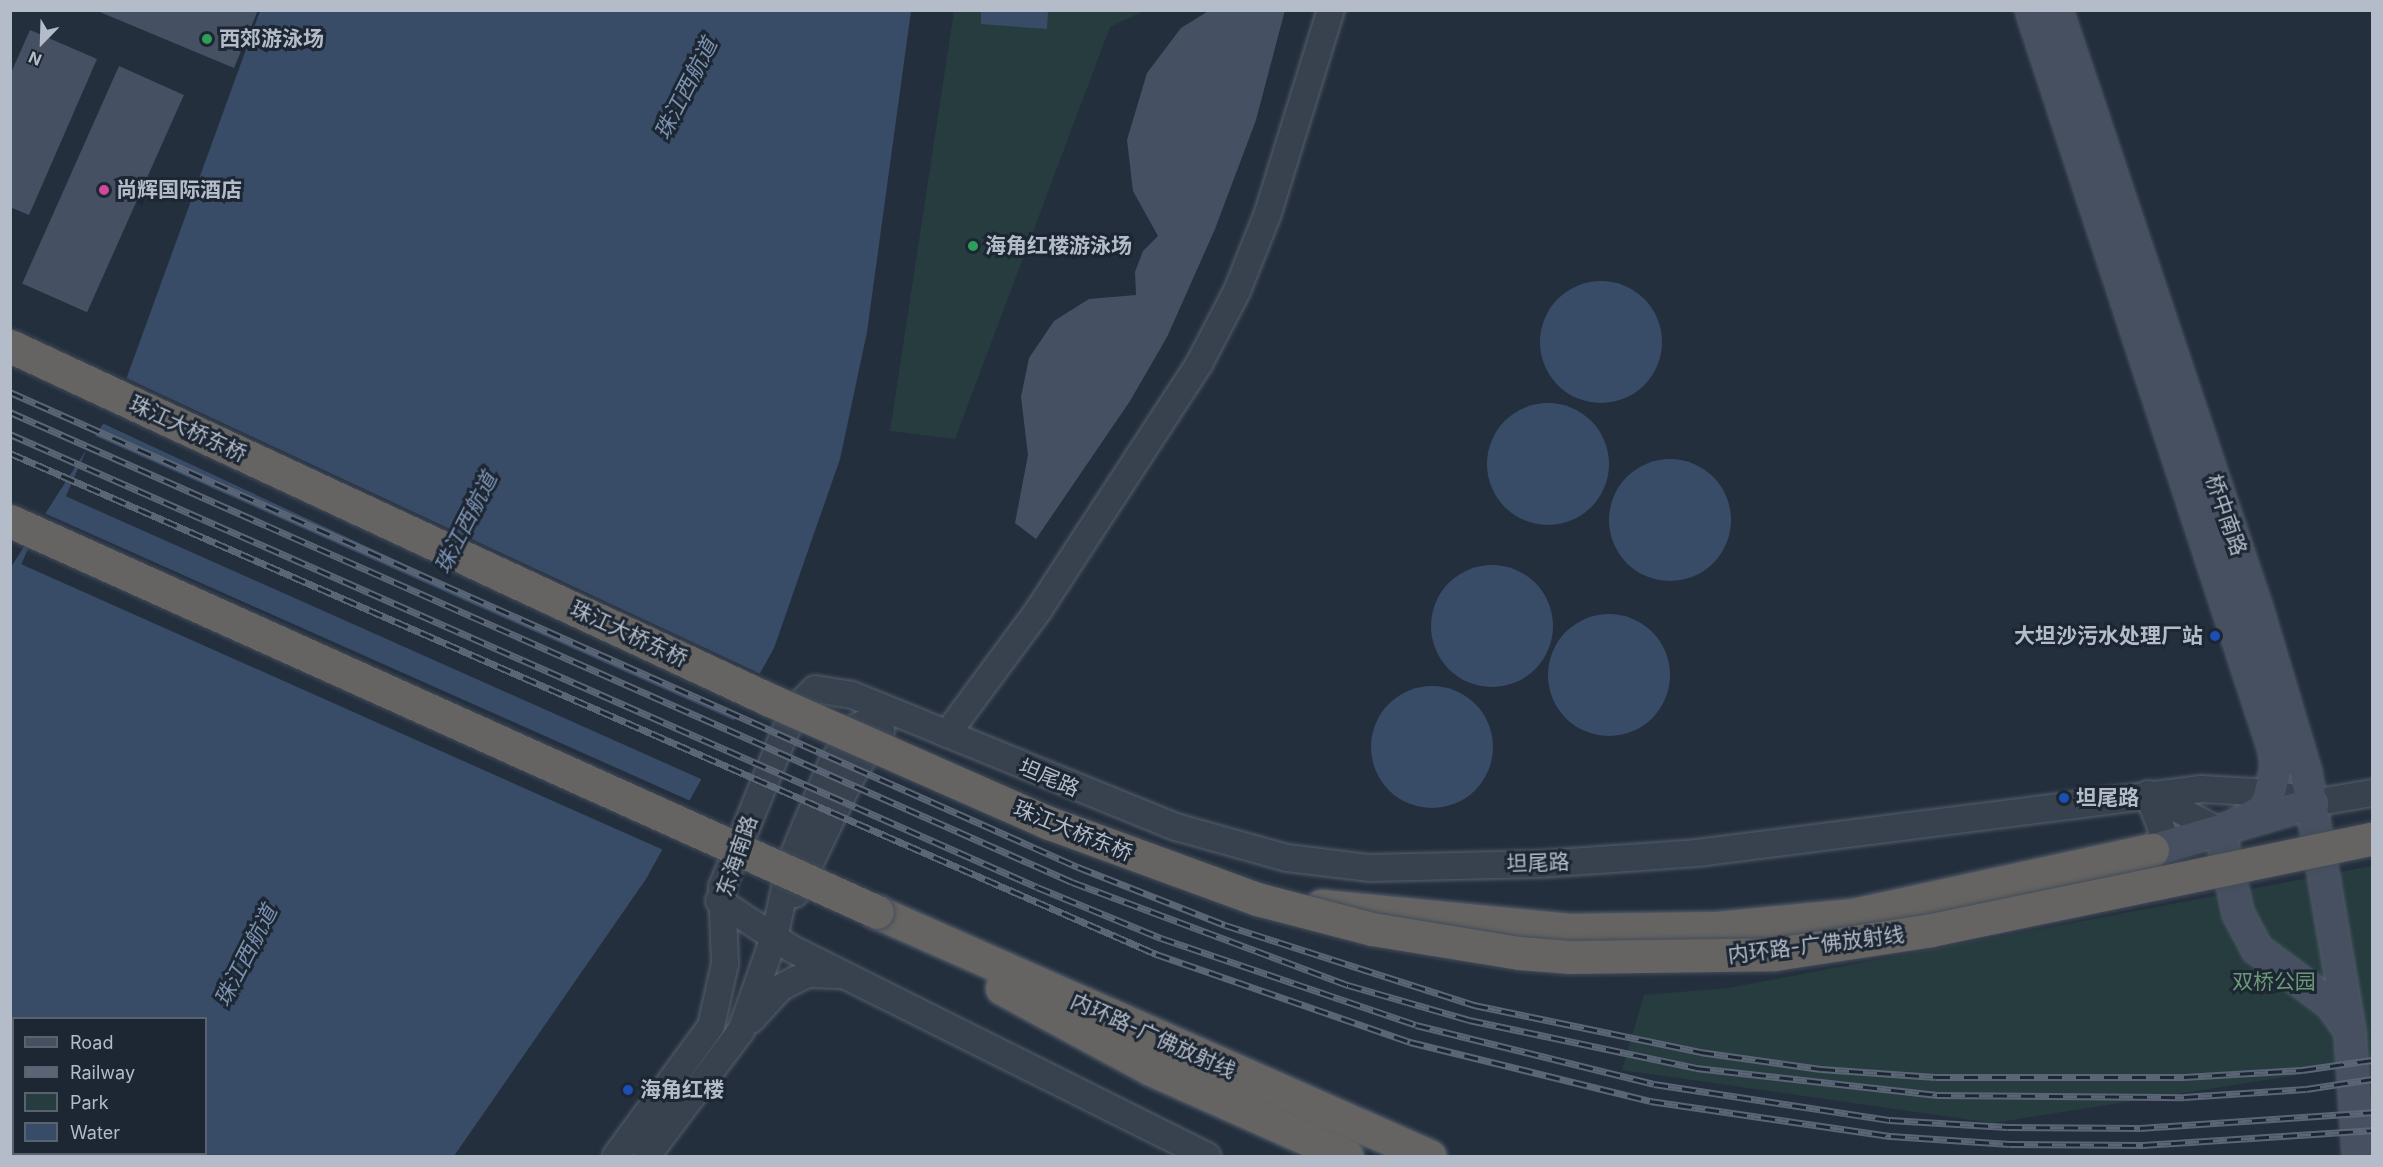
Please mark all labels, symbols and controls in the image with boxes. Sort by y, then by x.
north arrow [12,12,72,72]
place label: 西郊游泳场 [219,26,324,52]
marker: 西郊游泳场 [200,32,214,46]
water label: 珠江西航道 [649,34,723,144]
text: N [25,47,44,70]
place label: 尚辉国际酒店 [116,177,242,203]
marker: 尚辉国际酒店 [97,183,111,197]
place label: 海角红楼游泳场 [985,233,1132,259]
marker: 海角红楼游泳场 [966,239,980,253]
street label: 珠江大桥东桥 [126,391,250,467]
water label: 珠江西航道 [429,468,503,578]
street label: 桥中南路 [2200,471,2252,559]
street label: 珠江大桥东桥 [567,596,691,672]
place label: 大坦沙污水处理厂站 [2014,623,2203,649]
marker: 大坦沙污水处理厂站 [2208,629,2222,643]
street label: 坦尾路 [1015,754,1083,802]
place label: 坦尾路 [2076,785,2139,811]
marker: 坦尾路 [2057,791,2071,805]
street label: 珠江大桥东桥 [1010,796,1136,866]
street label: 东海南路 [711,812,763,900]
street label: 坦尾路 [1506,849,1570,877]
water label: 珠江西航道 [209,901,283,1011]
street label: 内环路-广佛放射线 [1726,922,1906,968]
park label: 双桥公园 [2232,969,2316,995]
street label: 内环路-广佛放射线 [1067,988,1239,1084]
legend [12,1017,207,1155]
text: Road [70,1032,113,1053]
text: Railway [70,1062,135,1083]
place label: 海角红楼 [640,1077,724,1103]
marker: 海角红楼 [621,1083,635,1097]
text: Park [70,1092,109,1113]
text: Water [70,1122,120,1143]

